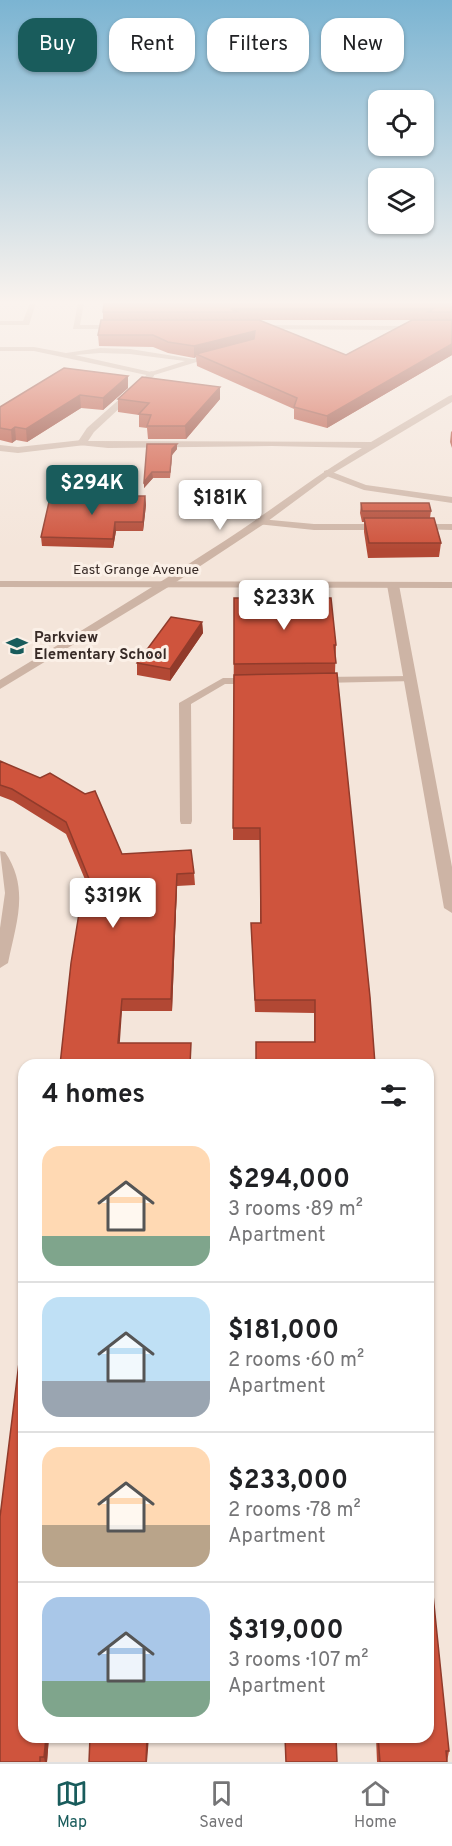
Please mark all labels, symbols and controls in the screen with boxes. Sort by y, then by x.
chip: Buy [18,18,97,72]
chip: Rent [109,18,195,72]
chip: Filters [207,18,309,72]
chip: New [321,18,404,72]
map controls [368,90,434,234]
button: locate [368,90,434,156]
button: layers [368,168,434,234]
pin: $294K [50,465,134,516]
text: $294K [60,471,124,497]
pin: $181K [178,480,262,531]
text: $181K [193,486,247,512]
street label: East Grange Avenue [73,562,199,579]
pin: $233K [242,580,326,631]
text: $233K [253,586,315,612]
place label: Parkview Elementary School [34,629,167,665]
school or university icon: Parkview Elementary School [5,634,29,658]
pin: $319K [71,878,155,929]
text: $319K [84,884,142,910]
text: 4 homes [42,1079,145,1112]
icon: filters [377,1079,410,1112]
text: $294,000 [228,1164,350,1197]
icon: home [90,1170,162,1242]
text: 3 rooms · 89 m² [228,1197,363,1223]
text: Apartment [228,1223,326,1249]
text: $181,000 [228,1315,339,1348]
icon: home [90,1321,162,1393]
text: 2 rooms · 60 m² [228,1348,364,1374]
text: Apartment [228,1374,326,1400]
text: $233,000 [228,1465,348,1498]
icon: home [90,1471,162,1543]
text: 2 rooms · 78 m² [228,1498,361,1524]
text: Apartment [228,1524,326,1550]
text: $319,000 [228,1615,344,1648]
icon: home [90,1621,162,1693]
text: 3 rooms · 107 m² [228,1648,369,1674]
text: Apartment [228,1674,326,1700]
tab: Map [55,1777,88,1833]
tab: Saved [199,1777,243,1833]
tab: Home [354,1777,397,1833]

